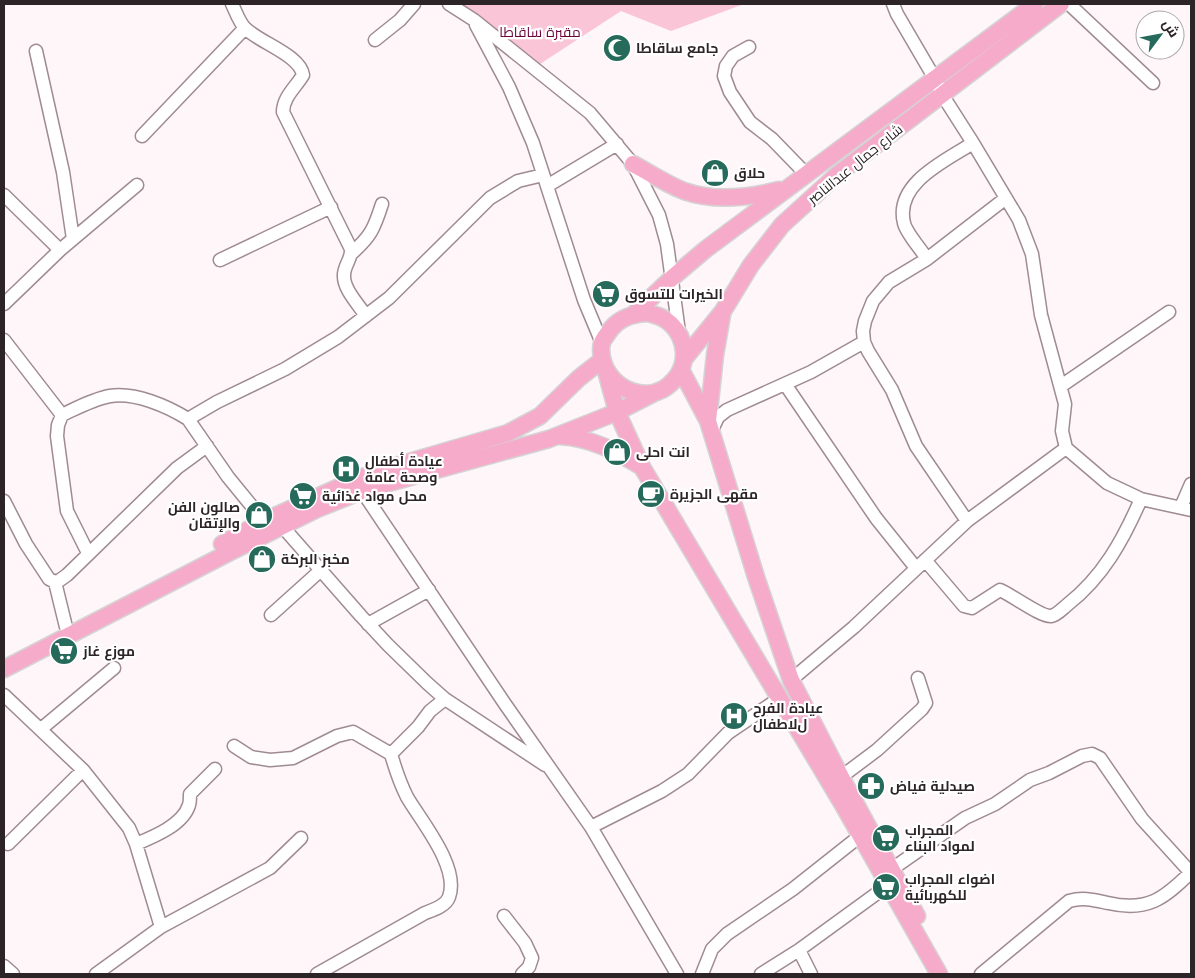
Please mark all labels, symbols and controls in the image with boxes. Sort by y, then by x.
north arrow [1135,10,1185,60]
text: ش [1158,15,1184,41]
park label: مقبرة ساقاطا [499,22,581,42]
mosque icon: جامع ساقاطا [602,33,632,63]
place label: جامع ساقاطا [636,38,718,58]
street label: شارع جمال عبدالناصر [802,119,907,209]
shop icon: حلاق [700,158,730,188]
place label: حلاق [734,163,765,183]
supermarket icon: الخيرات للتسوق [591,279,621,309]
place label: الخيرات للتسوق [625,284,723,304]
shop icon: انت احلى [602,437,632,467]
place label: انت احلى [636,442,690,462]
place label: عيادة أطفال وصحة عامة [365,451,443,487]
hospital icon: عيادة أطفال وصحة عامة [331,454,361,484]
cafe icon: مقهى الجزيرة [636,479,666,509]
supermarket icon: محل مواد غذائية [288,481,318,511]
place label: مقهى الجزيرة [670,484,758,504]
place label: محل مواد غذائية [322,486,427,506]
place label: صالون الفن والإتقان [168,497,240,533]
shop icon: صالون الفن والإتقان [244,500,274,530]
shop icon: مخبز البركة [247,544,277,574]
place label: مخبز البركة [281,549,350,569]
supermarket icon: موزع غاز [49,636,79,666]
place label: موزع غاز [82,641,135,661]
place label: عيادة الفرح لﻻطفال [753,698,823,734]
hospital icon: عيادة الفرح لﻻطفال [719,701,749,731]
pharmacy icon: صيدلية فياض [856,771,886,801]
place label: صيدلية فياض [890,776,975,796]
place label: المجراب لمواد البناء [905,820,975,856]
supermarket icon: المجراب لمواد البناء [871,823,901,853]
place label: اضواء المجراب للكهربائية [905,869,995,905]
supermarket icon: اضواء المجراب للكهربائية [871,872,901,902]

